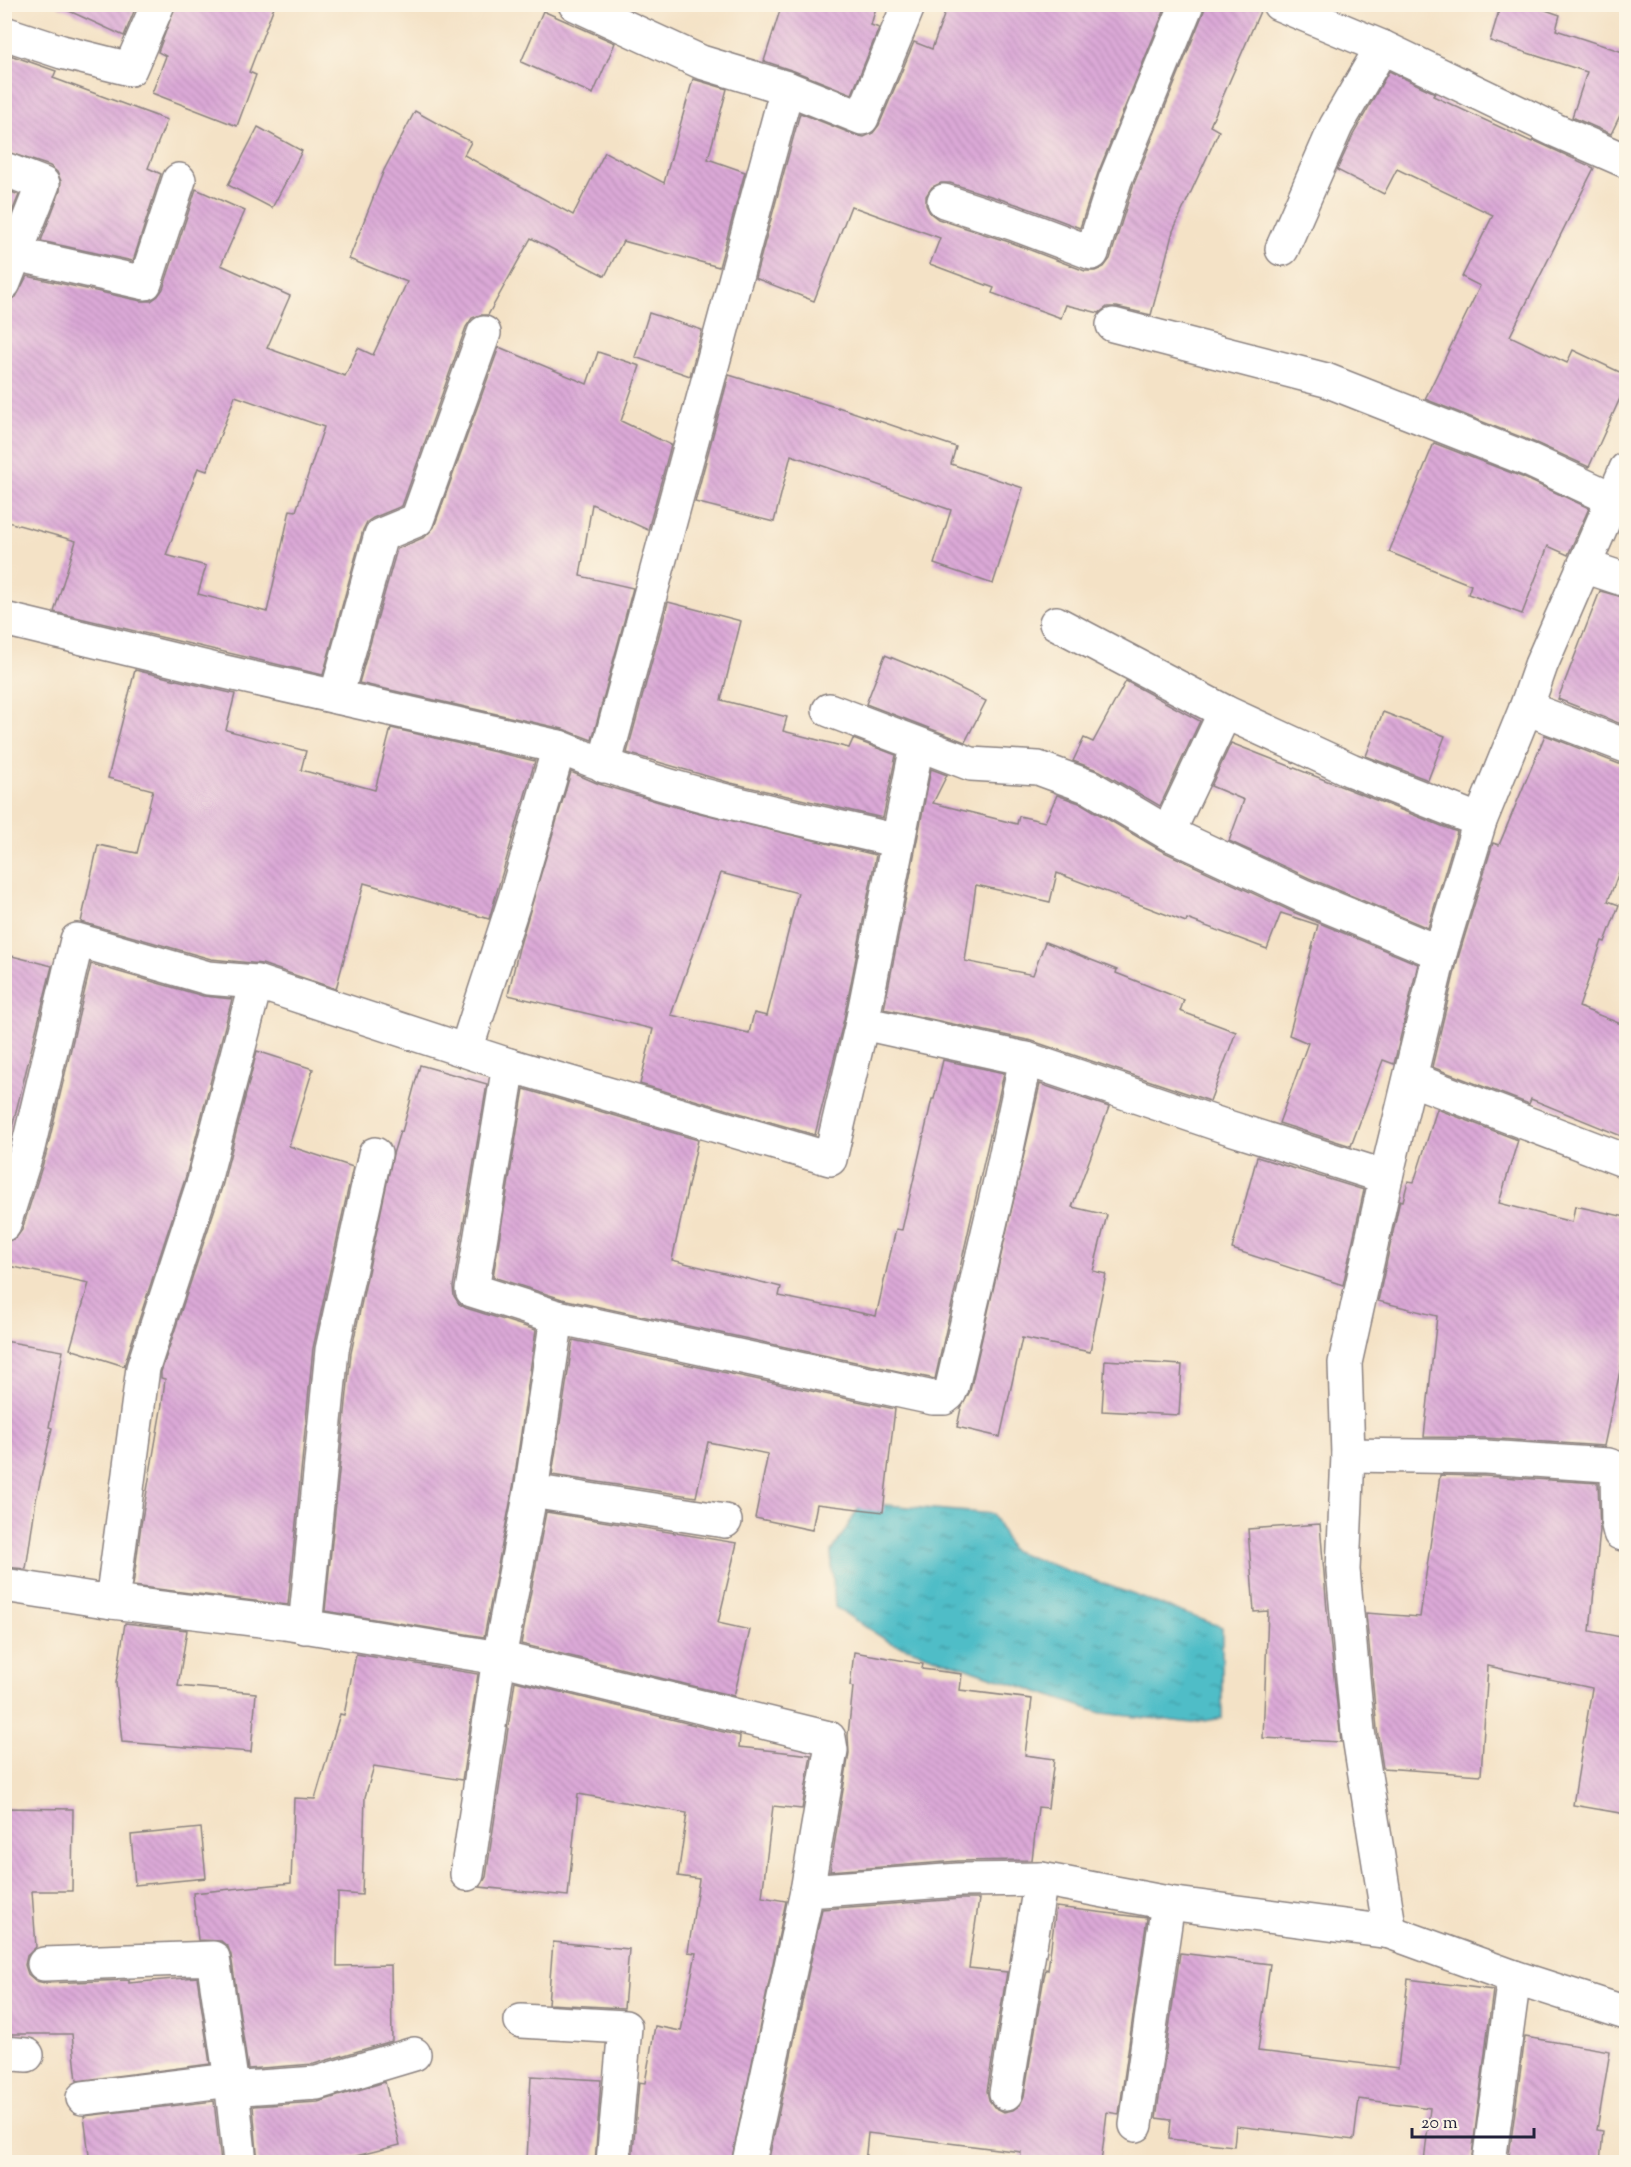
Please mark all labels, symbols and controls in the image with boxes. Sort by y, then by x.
scale bar [1412,2101,1534,2139]
text: 20 m [1421,2111,1458,2137]

